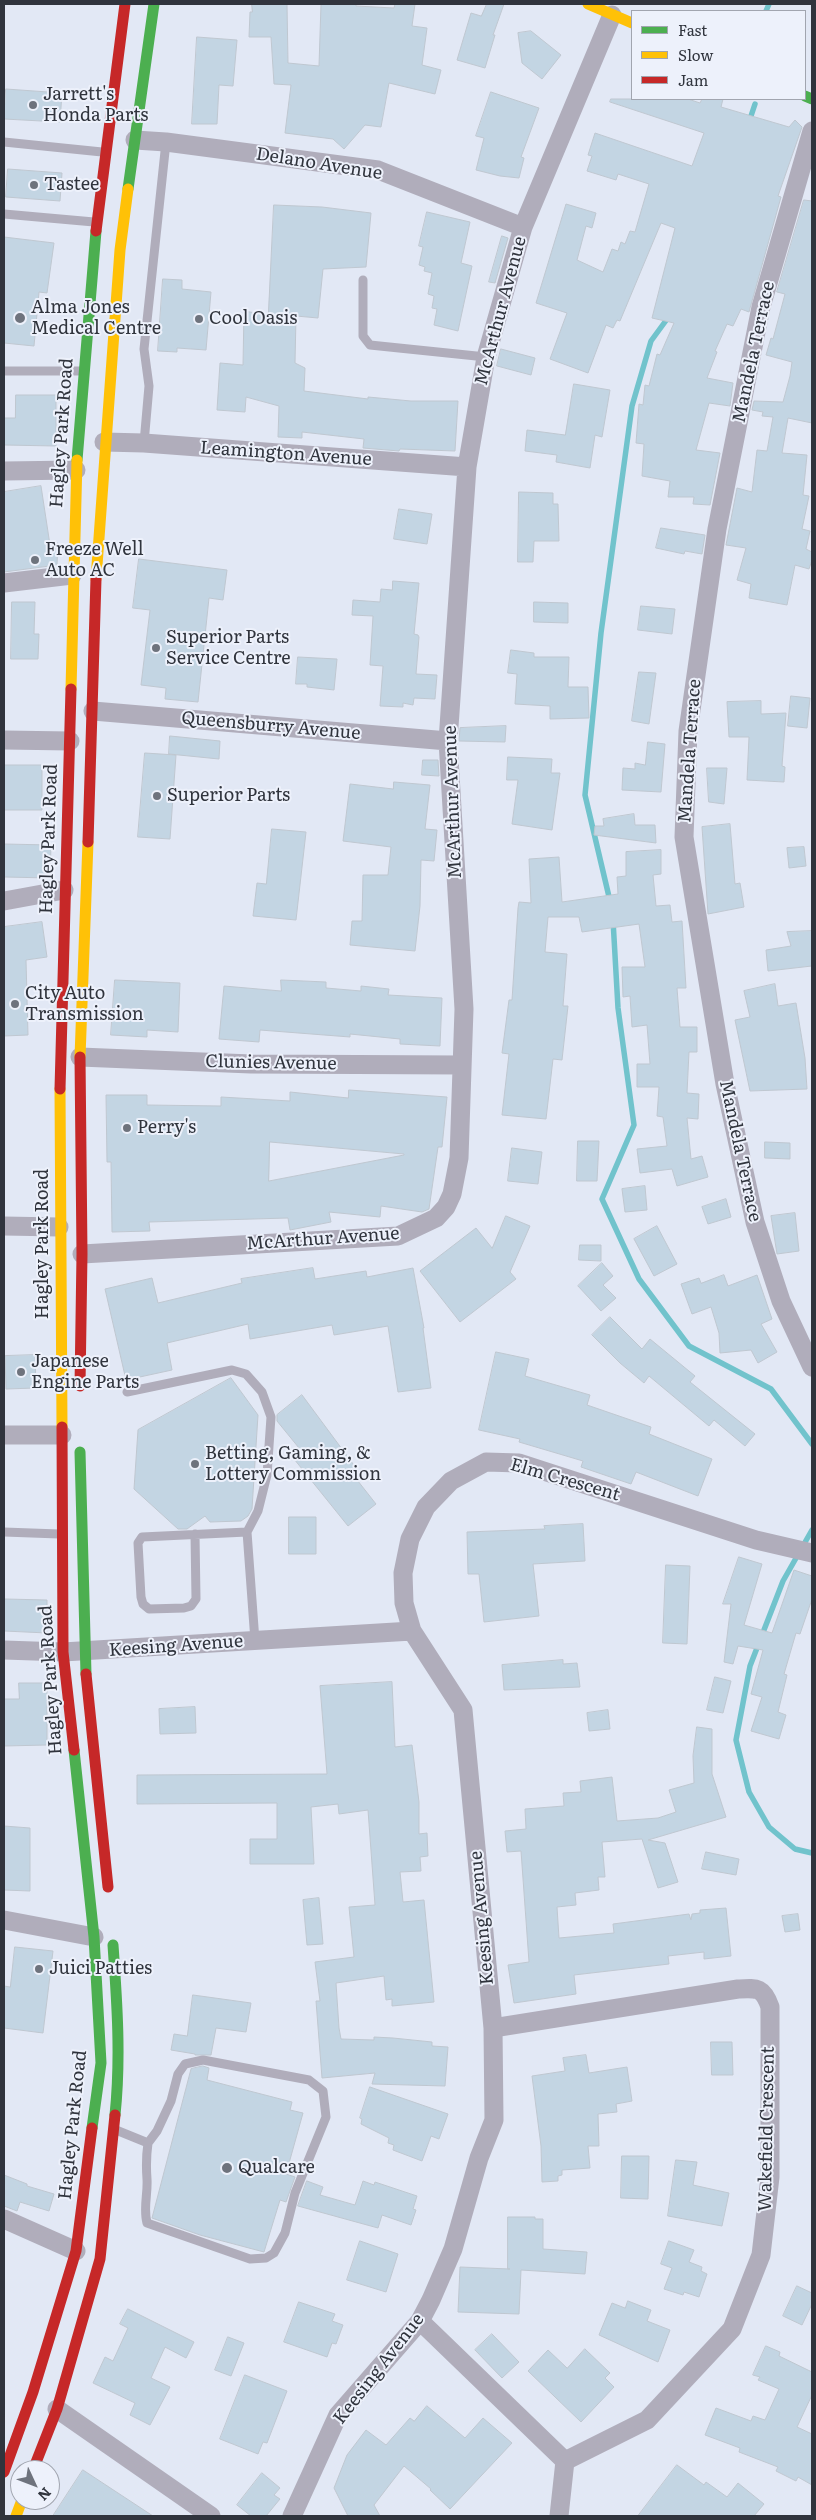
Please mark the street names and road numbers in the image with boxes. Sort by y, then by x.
street label: Delano Avenue [254,143,384,185]
street label: McArthur Avenue [471,234,531,388]
street label: Mandela Terrace [728,279,780,425]
street label: Hagley Park Road [46,357,78,509]
street label: Leamington Avenue [199,437,373,471]
street label: Mandela Terrace [674,678,706,824]
street label: Queensburry Avenue [181,707,361,745]
street label: McArthur Avenue [440,725,466,879]
street label: Hagley Park Road [36,764,62,914]
street label: Clunies Avenue [205,1051,337,1075]
street label: Mandela Terrace [714,1078,766,1224]
street label: Hagley Park Road [32,1169,54,1319]
street label: McArthur Avenue [246,1223,400,1255]
street label: Elm Crescent [508,1454,622,1506]
street label: Hagley Park Road [35,1604,67,1756]
street label: Keesing Avenue [108,1631,244,1661]
street label: Keesing Avenue [465,1850,499,1986]
street label: Wakefield Crescent [755,2046,779,2212]
street label: Hagley Park Road [54,2049,92,2201]
street label: Keesing Avenue [329,2309,429,2429]

